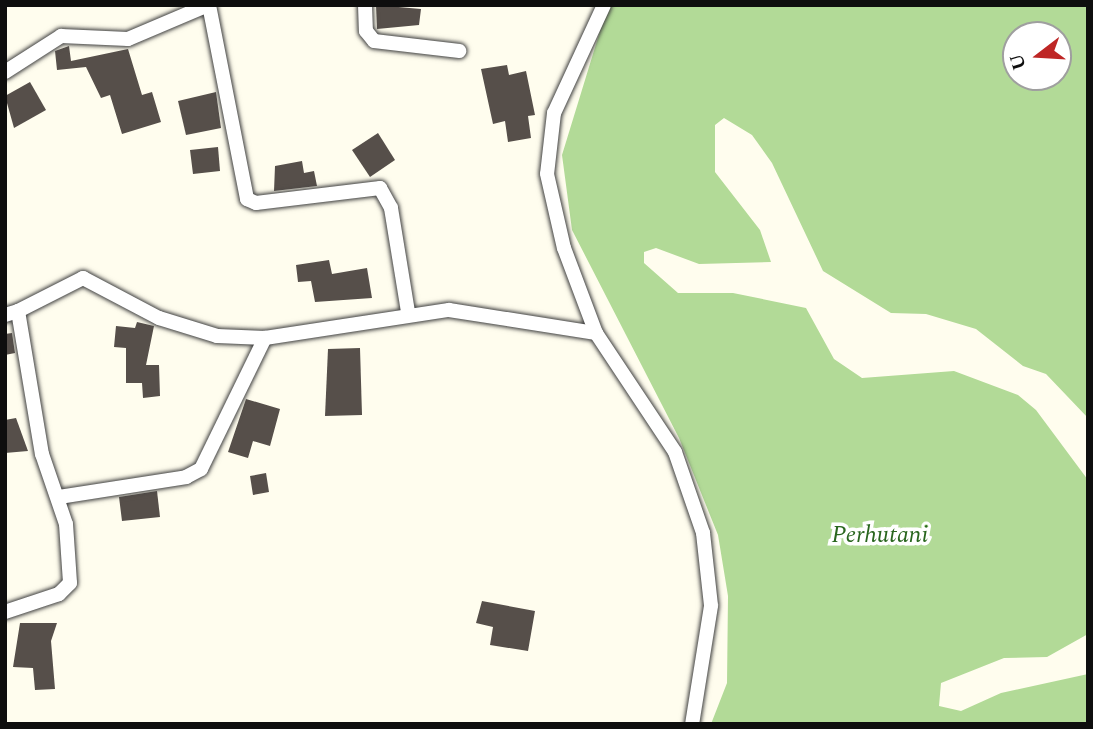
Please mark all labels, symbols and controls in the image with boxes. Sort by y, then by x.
north arrow [1002,21,1072,91]
text: U [1002,50,1035,74]
park label: Perhutani [832,522,928,550]

